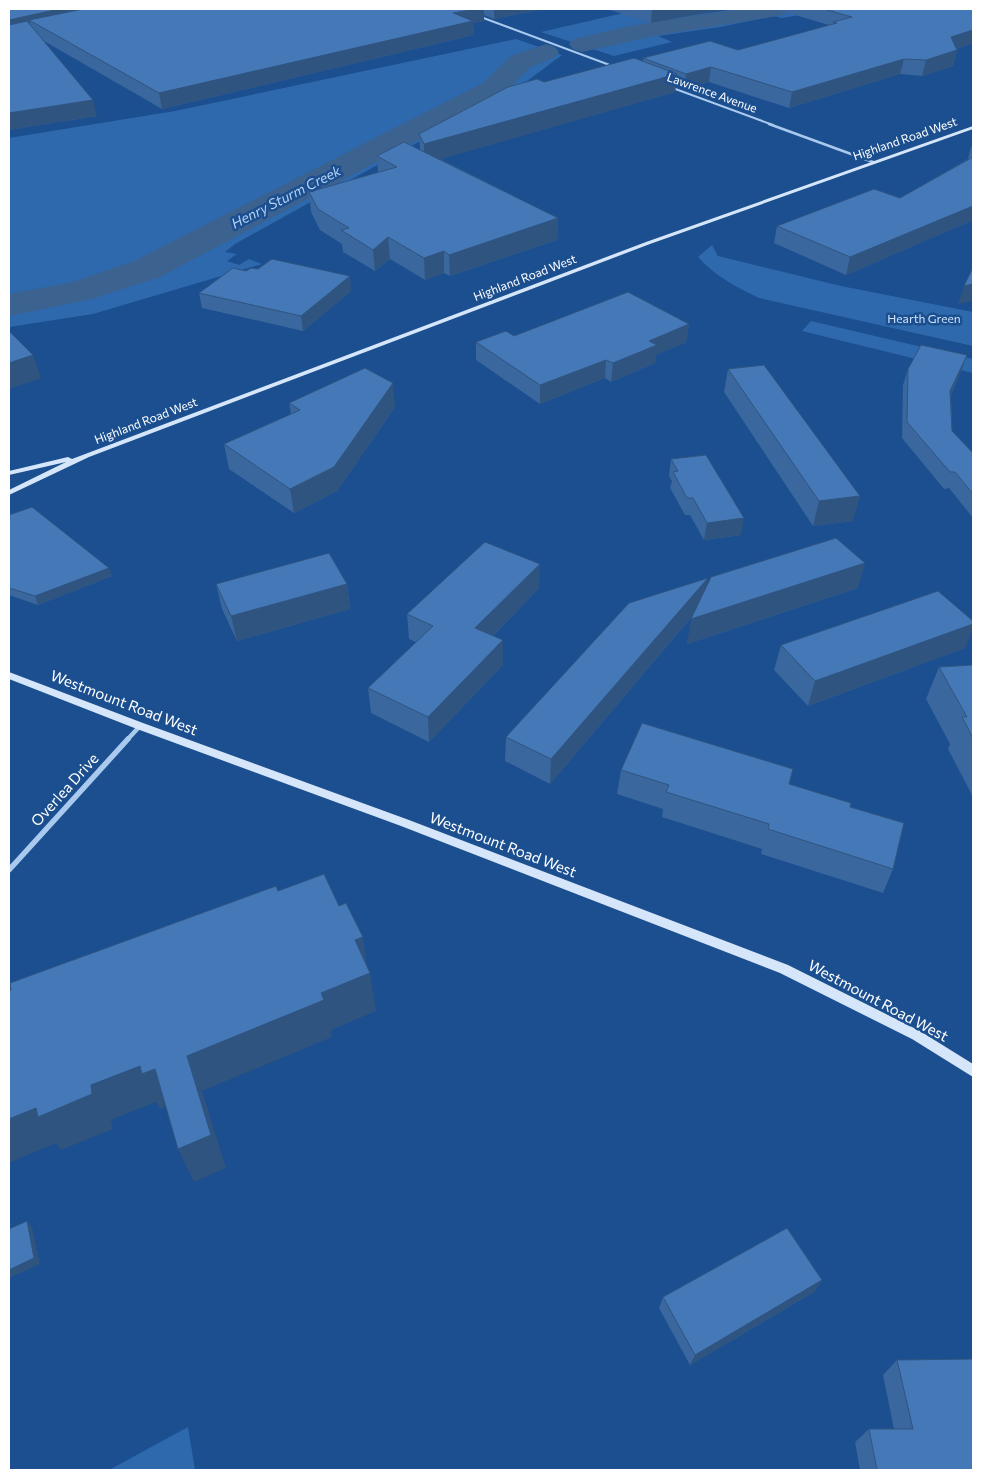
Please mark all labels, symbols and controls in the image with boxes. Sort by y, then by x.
street label: Lawrence Avenue [665,69,759,115]
street label: Highland Road West [851,114,959,162]
water label: Henry Sturm Creek [228,161,344,232]
street label: Highland Road West [471,251,578,303]
park label: Hearth Green [887,311,961,325]
street label: Highland Road West [92,394,199,446]
street label: Westmount Road West [48,666,200,738]
street label: Overlea Drive [27,749,102,830]
street label: Westmount Road West [427,808,579,880]
street label: Westmount Road West [805,956,952,1045]

